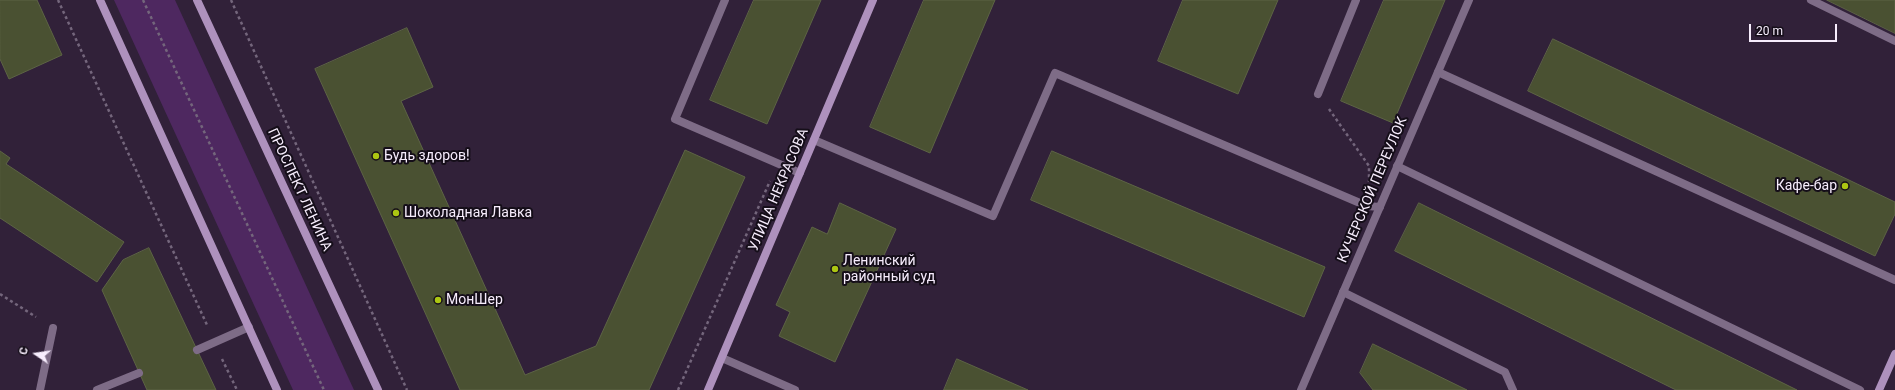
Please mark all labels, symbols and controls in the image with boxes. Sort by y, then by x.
scale bar [1751,16,1839,42]
text: 20 m [1756,24,1783,38]
street label: КУЧЕРСКОЙ ПЕРЕУЛОК [1335,115,1411,265]
street label: ПРОСПЕКТ ЛЕНИНА [263,126,335,254]
street label: УЛИЦА НЕКРАСОВА [746,126,812,254]
place label: Будь здоров! [384,148,470,164]
marker: Будь здоров! [371,151,381,161]
place label: Кафе-бар [1776,178,1837,194]
marker: Кафе-бар [1840,181,1850,191]
place label: Шоколадная Лавка [404,205,532,221]
marker: Шоколадная Лавка [391,208,401,218]
place label: Ленинский районный суд [843,253,935,286]
marker: Ленинский районный суд [830,264,840,274]
place label: МонШер [446,292,503,308]
marker: МонШер [433,295,443,305]
north arrow [16,334,56,374]
text: С [17,346,31,356]

